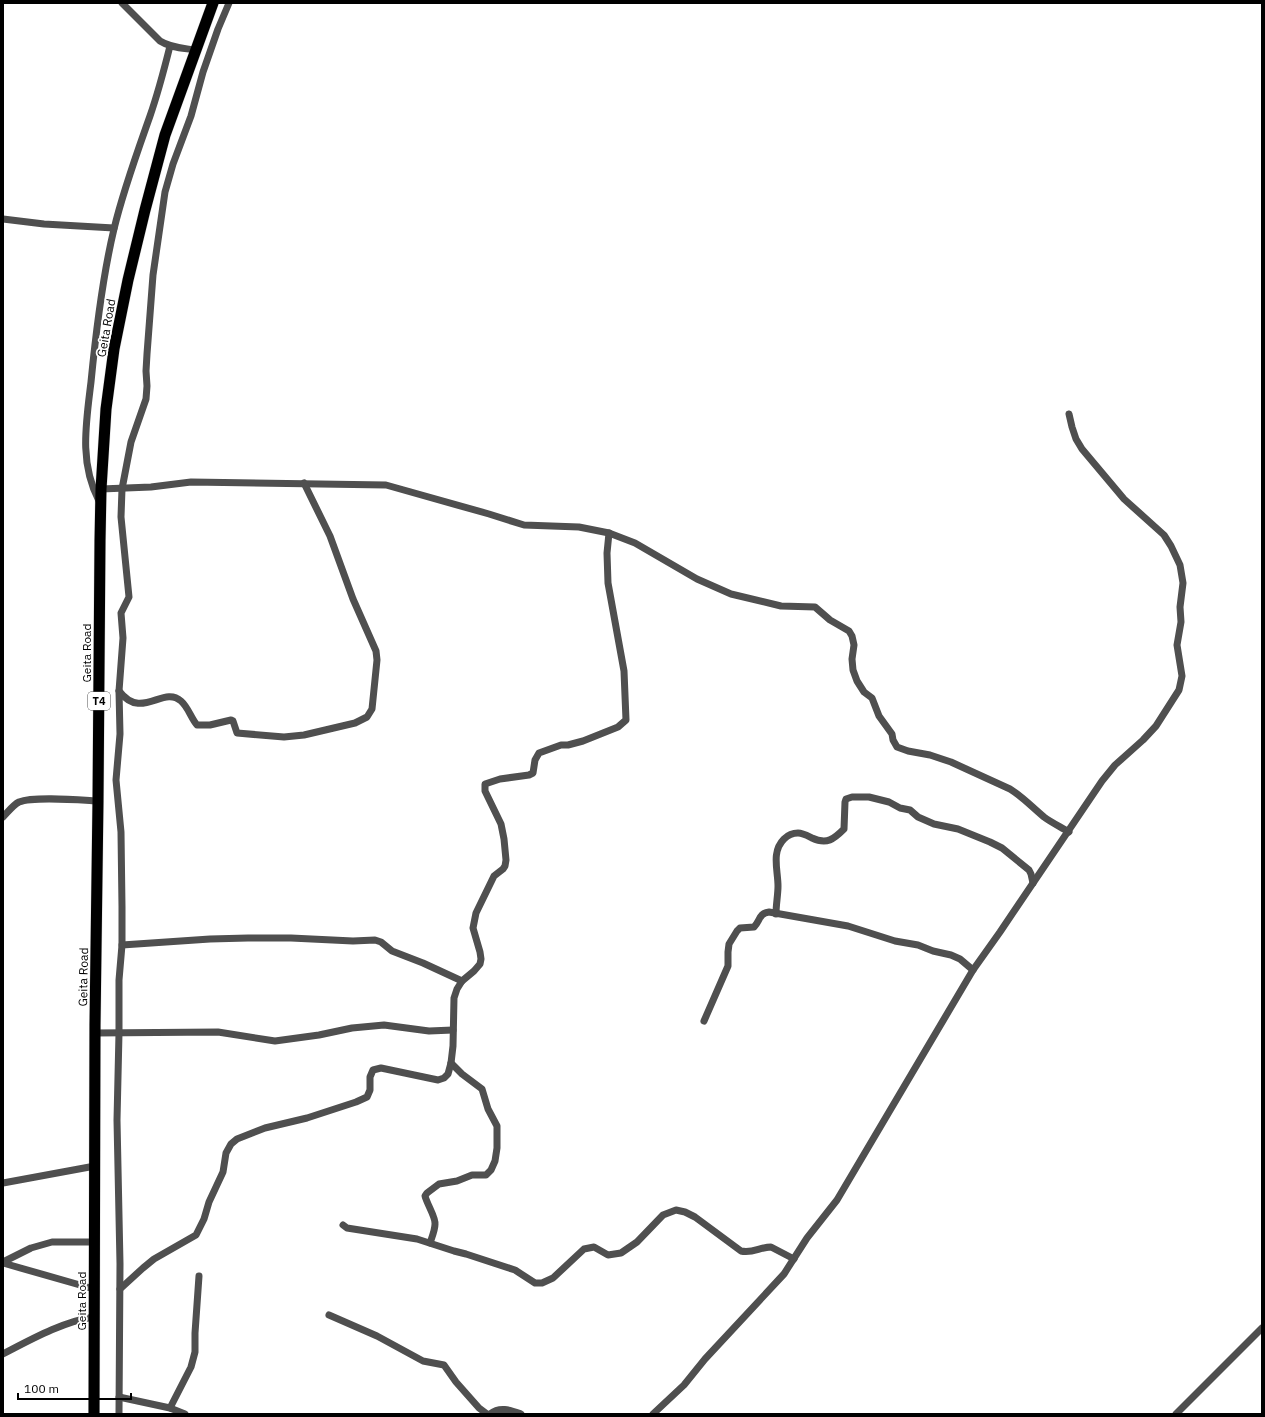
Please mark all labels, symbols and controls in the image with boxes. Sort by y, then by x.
street label: Geita Road [93,298,119,358]
street label: Geita Road [79,624,94,682]
road number: T4 [88,692,110,710]
street label: Geita Road [75,947,91,1007]
street label: Geita Road [74,1272,89,1330]
scale bar [18,1375,131,1401]
text: 100 m [24,1381,59,1396]

